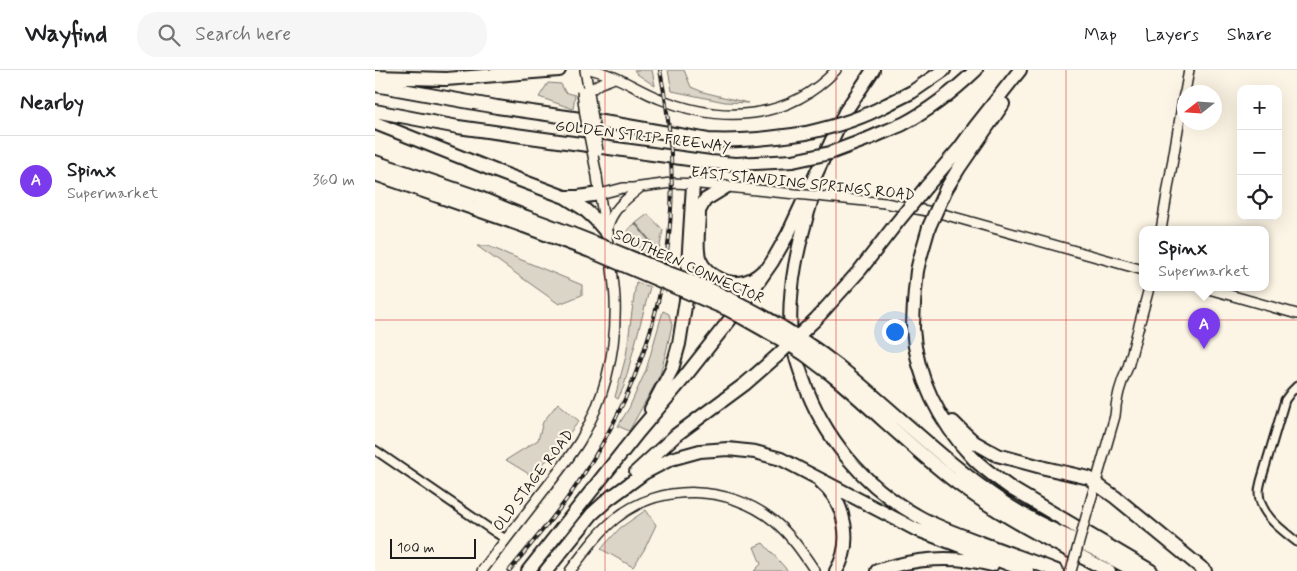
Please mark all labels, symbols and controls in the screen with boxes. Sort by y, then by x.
search box [137,12,487,57]
text: Wayfind [25,19,107,50]
icon: search [155,21,183,49]
text: Search here [195,22,291,47]
text: Map [1084,23,1117,47]
text: Layers [1145,23,1199,47]
text: Share [1227,23,1272,47]
north arrow [1177,85,1222,130]
map controls [1237,85,1282,220]
button: + [1237,85,1282,130]
text: Nearby [20,89,84,117]
street label: GOLDEN STRIP FREEWAY [554,116,732,158]
button: − [1237,130,1282,175]
text: Spinx [67,158,116,183]
street label: EAST STANDING SPRINGS ROAD [690,162,916,206]
text: A [31,170,41,191]
text: 360 m [312,170,355,191]
button: locate [1237,175,1282,220]
text: Supermarket [67,183,158,204]
street label: SOUTHERN CONNECTOR [611,225,767,309]
popup [1139,226,1269,291]
text: Spinx [1158,236,1207,261]
text: Supermarket [1158,261,1250,282]
pin: A [1188,308,1220,349]
your location [882,319,908,345]
street label: OLD STAGE ROAD [489,426,579,536]
scale bar [390,536,476,559]
text: 100 m [397,539,435,557]

